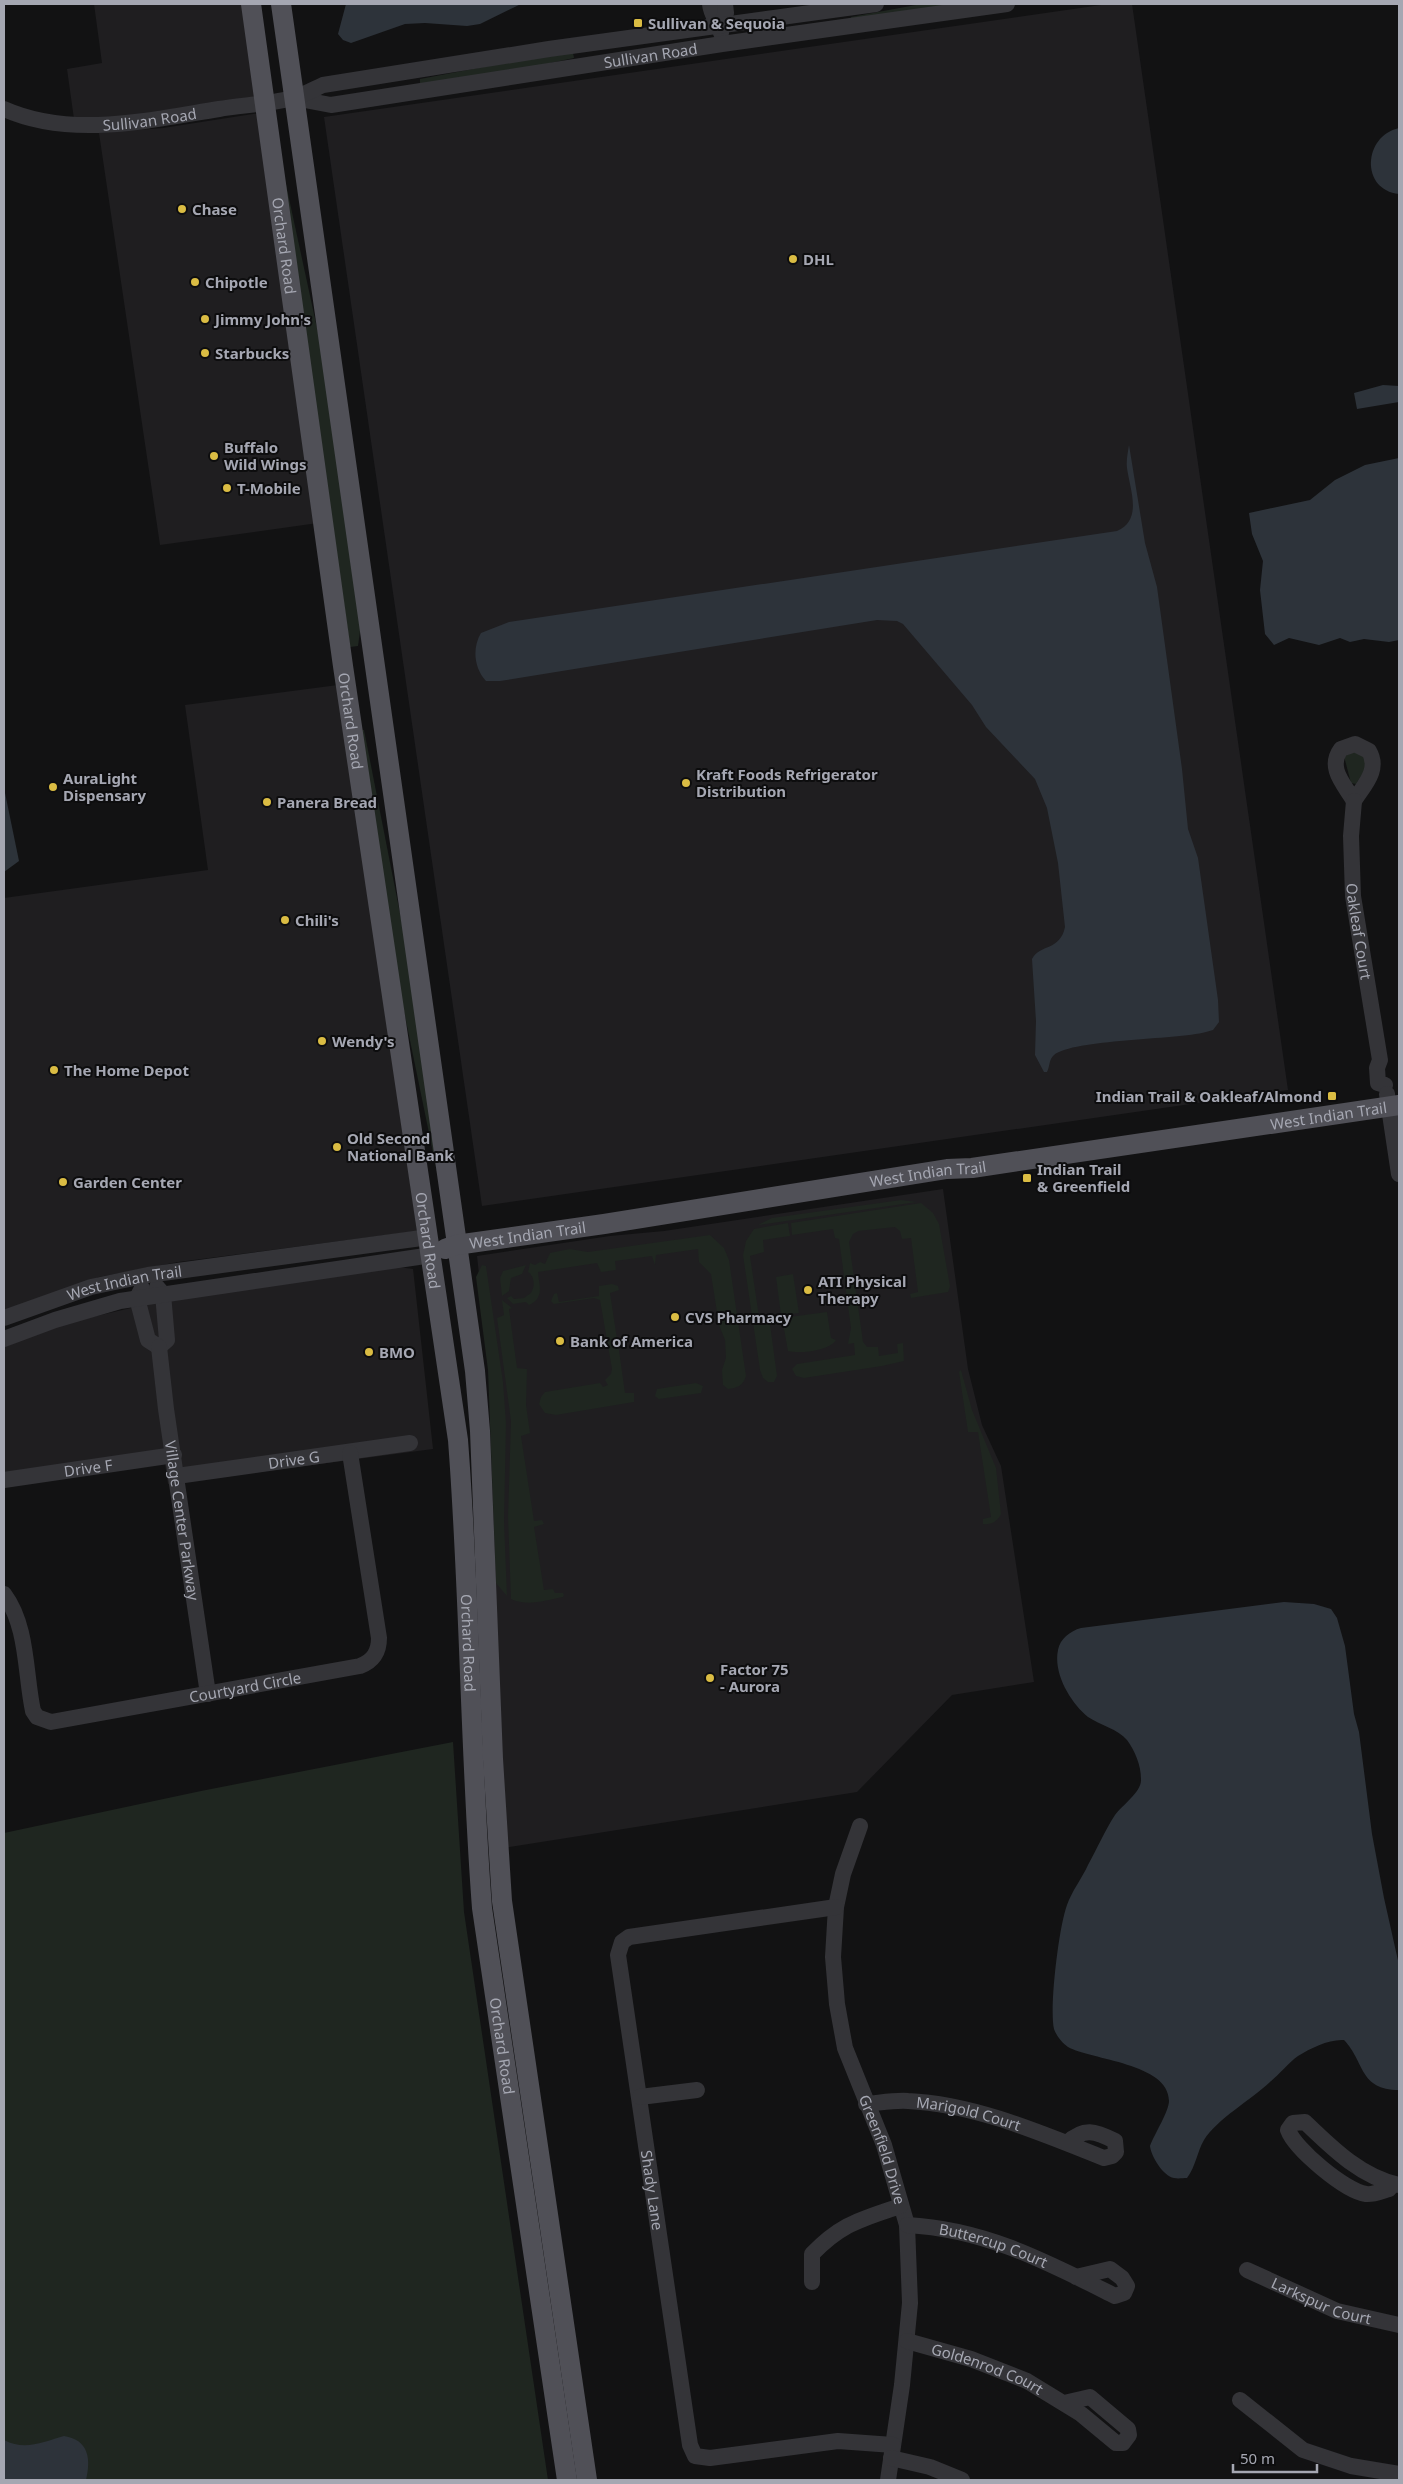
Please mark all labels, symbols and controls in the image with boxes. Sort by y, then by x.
place label: Sullivan & Sequoia [648,13,785,33]
marker: Sullivan & Sequoia [632,17,644,29]
street label: Sullivan Road [602,38,699,72]
street label: Sullivan Road [102,103,198,135]
street label: Orchard Road [268,196,301,295]
place label: Chase [192,199,237,219]
marker: Chase [176,203,188,215]
place label: DHL [803,249,834,269]
marker: DHL [787,253,799,265]
place label: Chipotle [205,272,268,292]
marker: Chipotle [189,276,201,288]
place label: Jimmy John's [213,309,311,329]
marker: Jimmy John's [199,313,211,325]
place label: Starbucks [215,343,289,363]
marker: Starbucks [199,347,211,359]
place label: Buffalo Wild Wings [224,437,307,474]
marker: Buffalo Wild Wings [208,450,220,462]
place label: T-Mobile [237,478,301,498]
marker: T-Mobile [221,482,233,494]
street label: Orchard Road [334,671,368,771]
place label: Kraft Foods Refrigerator Distribution [696,764,878,801]
place label: AuraLight Dispensary [63,768,146,805]
marker: Kraft Foods Refrigerator Distribution [680,777,692,789]
marker: AuraLight Dispensary [47,781,59,793]
place label: Panera Bread [277,792,377,812]
marker: Panera Bread [261,796,273,808]
street label: Oakleaf Court [1343,883,1377,982]
place label: Chili's [295,910,339,930]
marker: Chili's [279,914,291,926]
place label: Wendy's [332,1031,395,1051]
marker: Wendy's [316,1035,328,1047]
place label: The Home Depot [64,1060,189,1080]
marker: The Home Depot [48,1064,60,1076]
place label: Indian Trail & Oakleaf/Almond [1096,1086,1322,1106]
marker: Indian Trail & Oakleaf/Almond [1326,1090,1338,1102]
street label: West Indian Trail [1269,1097,1388,1134]
place label: Old Second National Bank [347,1128,454,1165]
marker: Old Second National Bank [331,1141,343,1153]
street label: West Indian Trail [868,1156,987,1191]
place label: Indian Trail & Greenfield [1037,1159,1130,1196]
place label: Garden Center [73,1172,182,1192]
marker: Indian Trail & Greenfield [1021,1172,1033,1184]
marker: Garden Center [57,1176,69,1188]
street label: Orchard Road [411,1191,445,1290]
street label: West Indian Trail [468,1217,587,1253]
street label: West Indian Trail [64,1261,183,1305]
place label: ATI Physical Therapy [818,1271,907,1308]
marker: ATI Physical Therapy [802,1284,814,1296]
place label: CVS Pharmacy [685,1307,792,1327]
marker: CVS Pharmacy [669,1311,681,1323]
place label: Bank of America [570,1331,693,1351]
marker: Bank of America [554,1335,566,1347]
place label: BMO [379,1342,415,1362]
marker: BMO [363,1346,375,1358]
street label: Village Center Parkway [161,1439,204,1602]
street label: Drive G [267,1446,321,1473]
street label: Drive F [62,1454,114,1481]
street label: Orchard Road [457,1594,481,1692]
place label: Factor 75 - Aurora [720,1659,789,1696]
street label: Courtyard Circle [187,1667,303,1707]
marker: Factor 75 - Aurora [704,1672,716,1684]
street label: Orchard Road [485,1996,520,2096]
street label: Marigold Court [915,2091,1024,2135]
street label: Greenfield Drive [855,2092,911,2207]
street label: Shady Lane [637,2149,668,2232]
street label: Buttercup Court [938,2218,1051,2272]
street label: Larkspur Court [1268,2273,1374,2329]
street label: Goldenrod Court [929,2338,1048,2399]
scale bar [1233,2442,1317,2474]
text: 50 m [1240,2448,1275,2468]

